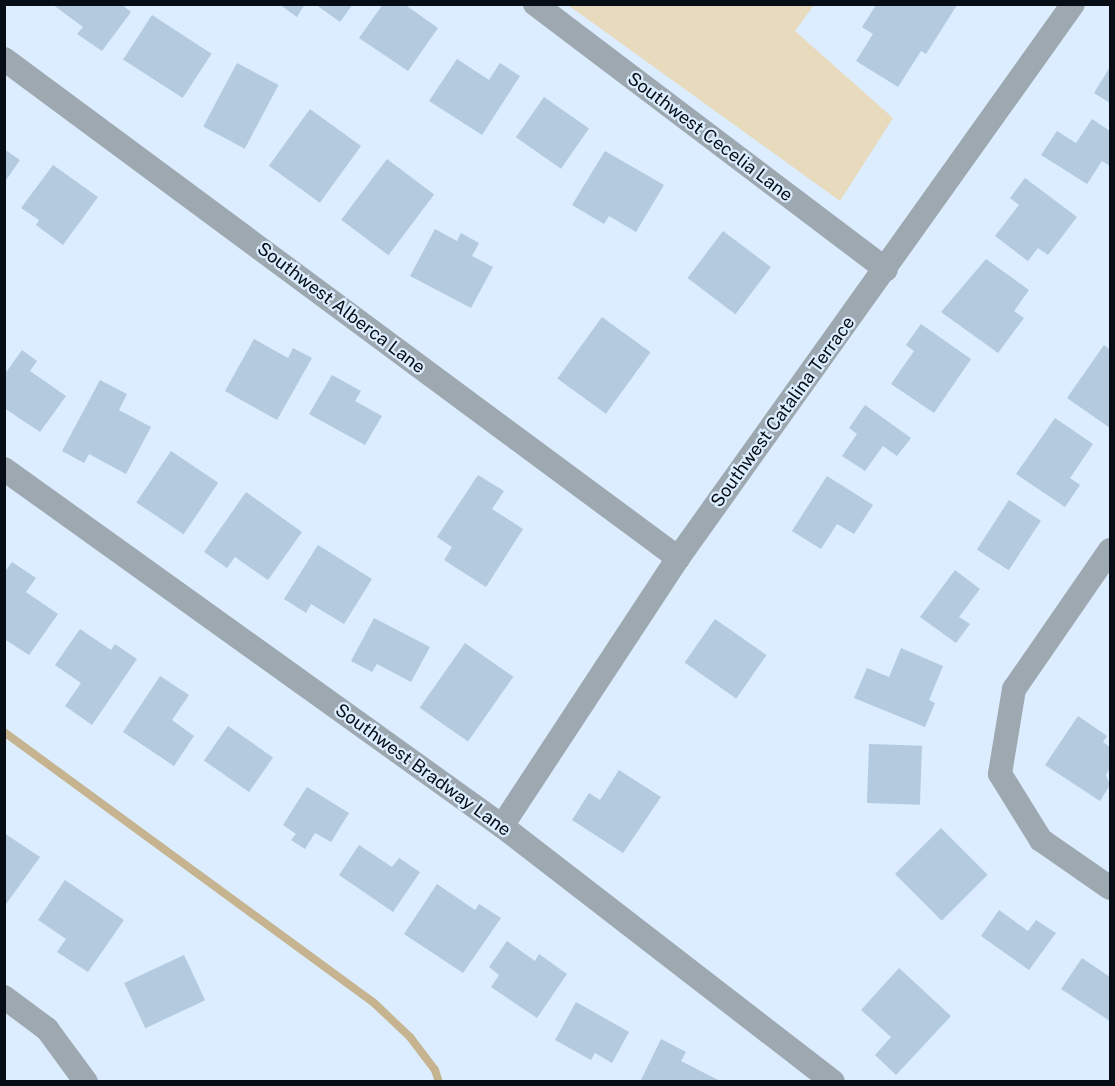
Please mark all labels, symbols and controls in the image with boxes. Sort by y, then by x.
street label: Southwest Cecelia Lane [623,68,797,206]
street label: Southwest Alberca Lane [253,238,429,378]
street label: Southwest Catalina Terrace [706,312,860,512]
street label: Southwest Bradway Lane [331,699,515,841]

